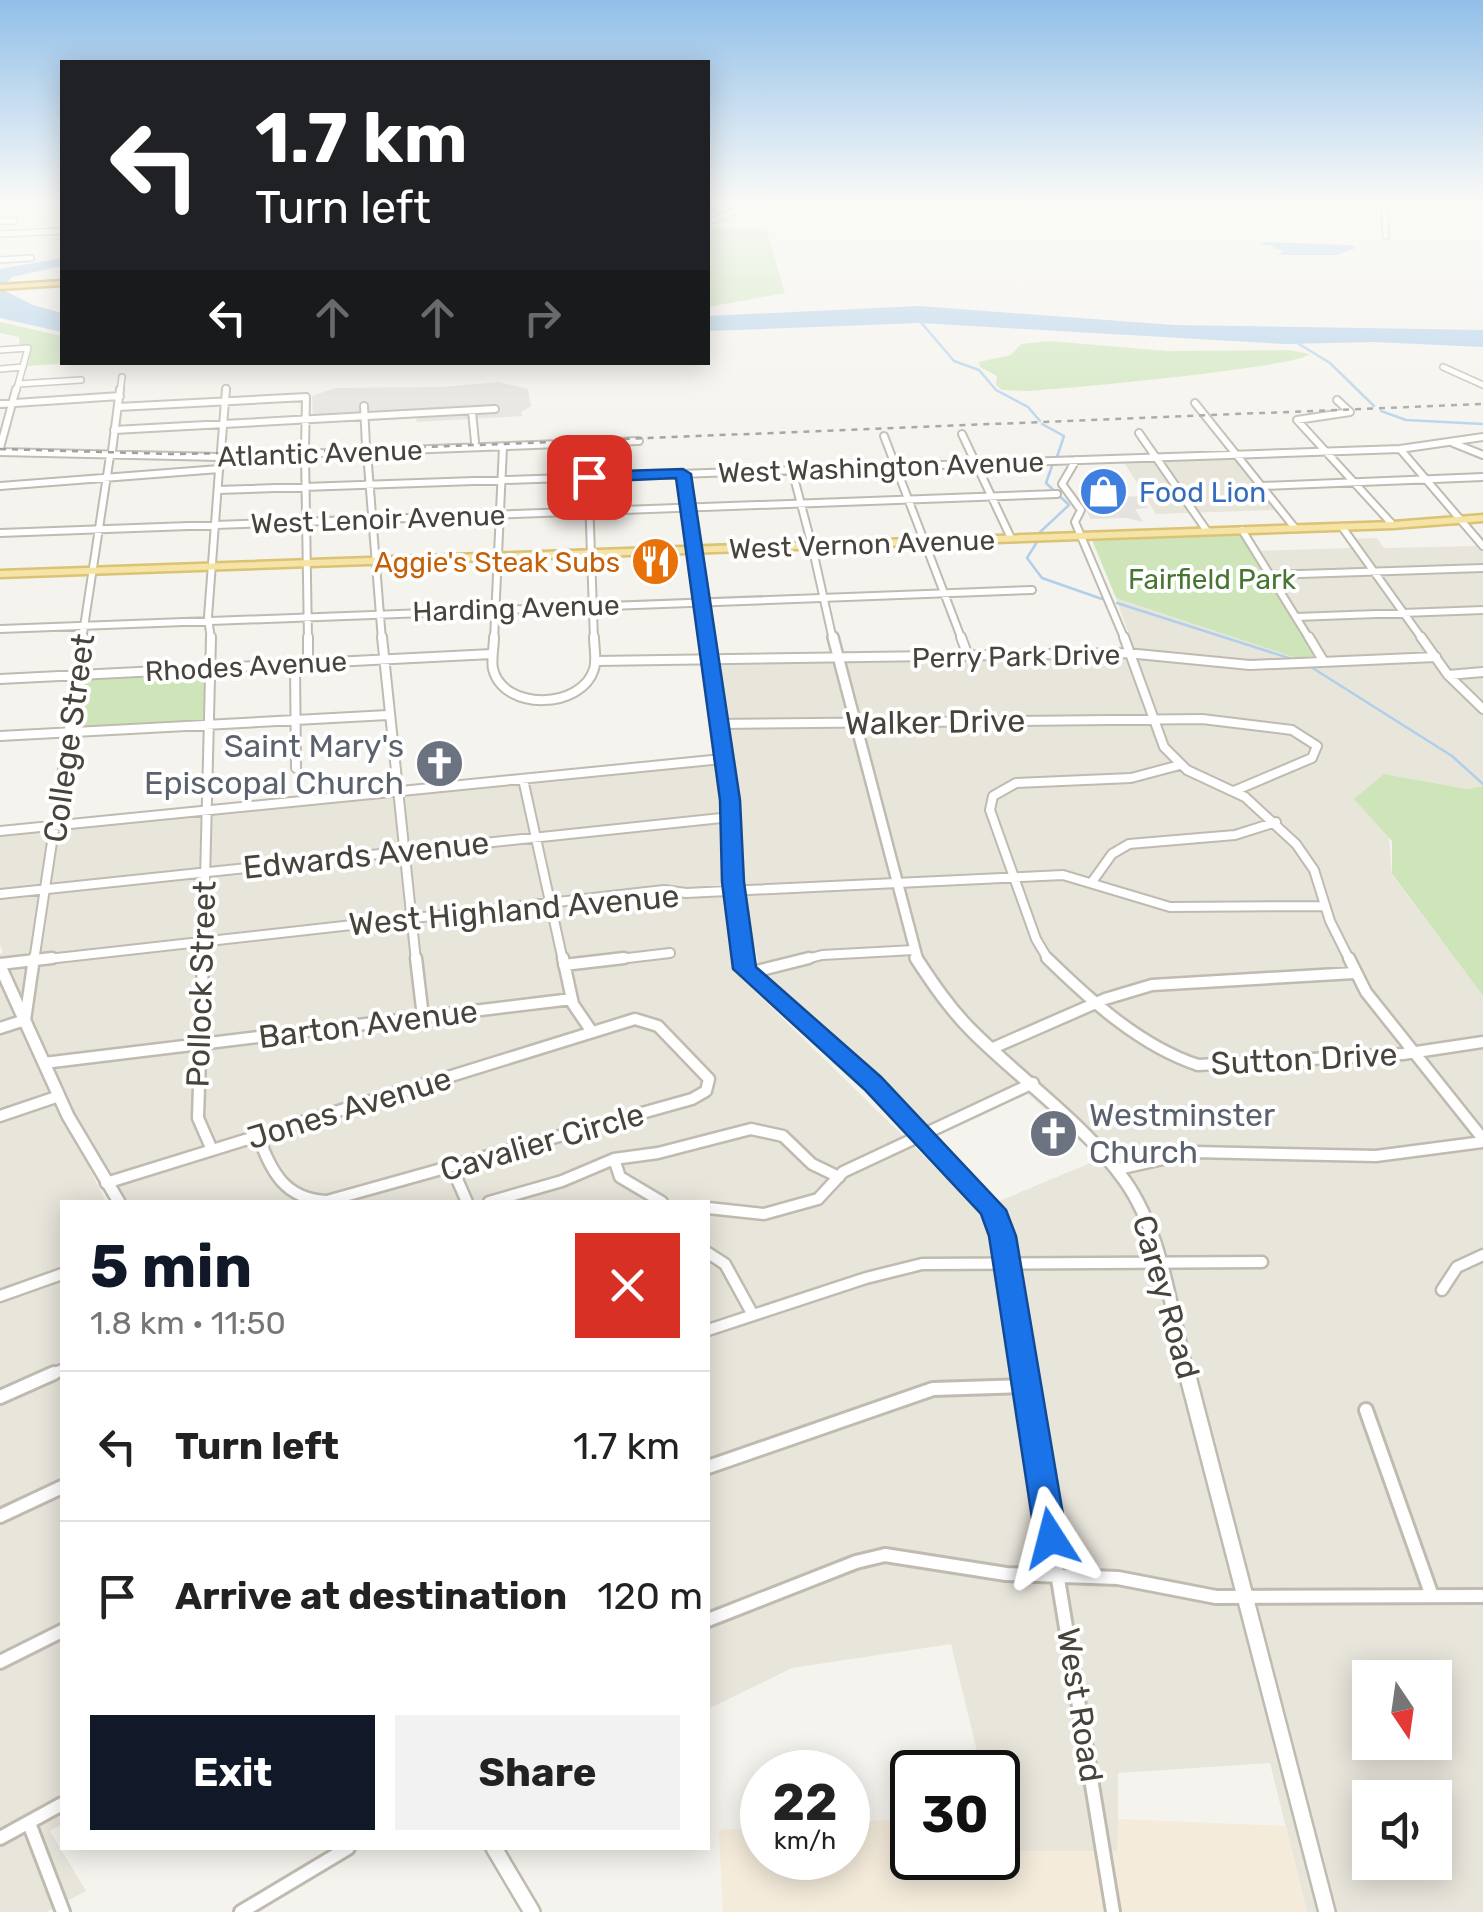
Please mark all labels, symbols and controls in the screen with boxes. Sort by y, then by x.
text: 1.7 km [255,97,468,180]
icon: left [90,100,220,230]
text: Turn left [255,181,431,234]
icon: left [200,290,255,345]
icon: ahead [305,290,360,345]
icon: ahead [410,290,465,345]
icon: right [515,290,570,345]
street label: Atlantic Avenue [217,433,423,474]
pin [547,435,632,520]
street label: West Washington Avenue [717,445,1045,490]
icon: arrive [562,450,617,505]
shop icon: Food Lion [1078,466,1130,518]
place label: Food Lion [1139,476,1266,509]
street label: West Lenoir Avenue [250,499,506,540]
street label: West Vernon Avenue [728,523,996,566]
restaurant icon: Aggie's Steak Subs [629,536,681,588]
place label: Aggie's Steak Subs [374,546,620,579]
park label: Fairfield Park [1128,563,1297,596]
street label: Harding Avenue [412,588,620,629]
street label: College Street [36,631,102,845]
street label: Perry Park Drive [911,638,1121,675]
street label: Rhodes Avenue [144,645,348,688]
street label: Walker Drive [845,701,1025,743]
place label: Saint Mary's Episcopal Church [144,727,404,802]
church icon: Saint Mary's Episcopal Church [413,738,465,790]
street label: Edwards Avenue [241,823,491,887]
street label: West Highland Avenue [347,877,681,943]
street label: Pollock Street [178,880,224,1088]
street label: Barton Avenue [256,992,480,1056]
street label: Sutton Drive [1210,1035,1398,1083]
street label: Jones Avenue [242,1059,456,1157]
street label: Cavalier Circle [436,1095,648,1189]
place label: Westminster Church [1089,1096,1275,1171]
church icon: Westminster Church [1028,1107,1080,1159]
street label: Carey Road [1124,1211,1208,1383]
text: 5 min [90,1231,252,1302]
button: close [575,1233,680,1338]
text: 1.8 km · 11:50 [90,1304,286,1342]
icon: left [90,1419,145,1474]
text: Turn left [175,1423,339,1469]
text: 1.7 km [573,1423,680,1469]
position arrow [999,1486,1103,1590]
icon: arrive [90,1569,145,1624]
text: Arrive at destination [175,1573,567,1619]
text: 120 m [597,1573,703,1619]
street label: West Road [1049,1625,1111,1785]
north arrow [1352,1660,1452,1760]
map controls [1352,1660,1452,1880]
button: Exit [90,1715,375,1830]
button: Share [395,1715,680,1830]
speed limit sign: 30 [890,1750,1020,1880]
text: 22 [773,1773,838,1833]
button: sound [1352,1780,1452,1880]
text: km/h [774,1826,836,1855]

